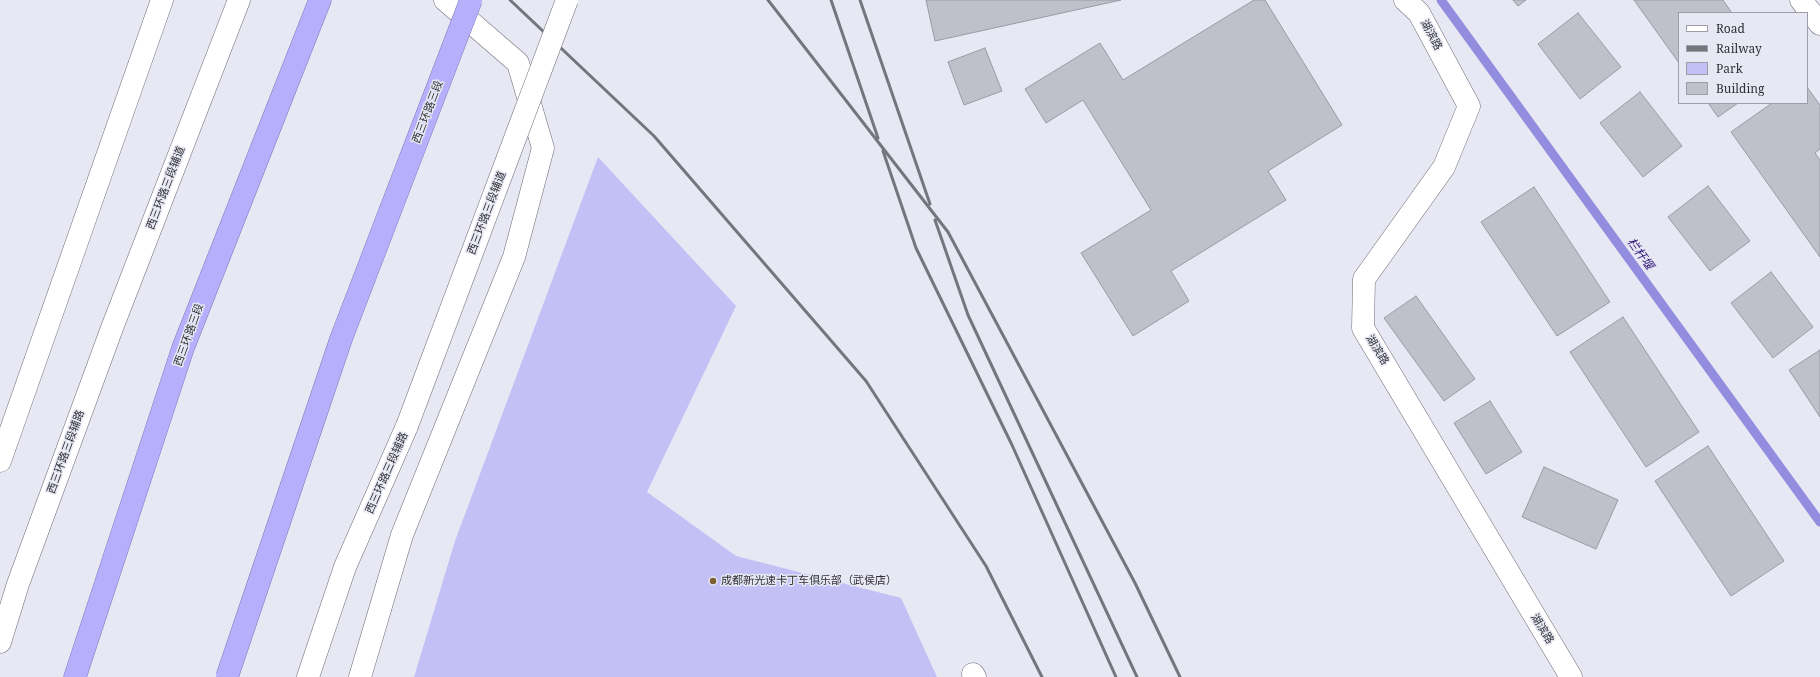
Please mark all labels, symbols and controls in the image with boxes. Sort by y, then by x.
legend [1678,12,1808,104]
street label: 湖滨路 [1417,17,1445,53]
text: Road [1716,20,1745,37]
text: Railway [1716,40,1762,57]
text: Park [1716,60,1743,77]
street label: 西三环路三段 [410,79,446,145]
text: Building [1716,80,1764,97]
street label: 西三环路三段辅道 [144,145,188,231]
street label: 西三环路三段辅道 [465,170,509,256]
water label: 栏杆堰 [1624,235,1656,273]
street label: 西三环路三段 [172,302,206,368]
street label: 湖滨路 [1363,332,1391,368]
street label: 西三环路三段辅路 [45,408,87,496]
street label: 西三环路三段辅路 [363,430,411,516]
place label: 成都新光速卡丁车俱乐部（武侯店） [721,574,897,588]
marker: 成都新光速卡丁车俱乐部（武侯店） [708,576,718,586]
street label: 湖滨路 [1528,611,1556,647]

